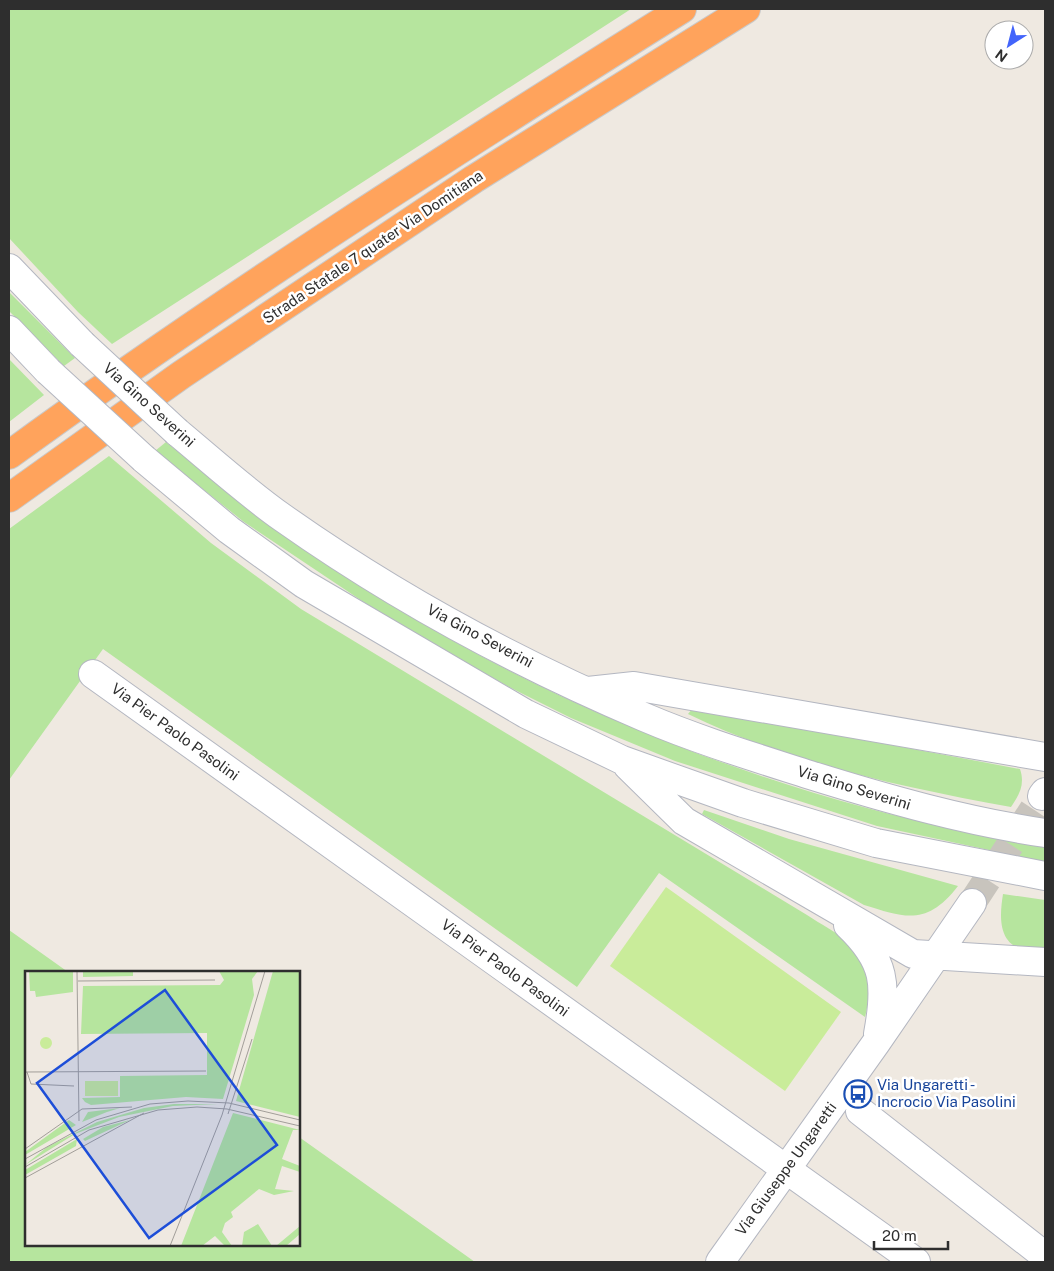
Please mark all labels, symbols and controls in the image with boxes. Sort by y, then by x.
north arrow [984,20,1034,70]
text: N [992,46,1010,65]
street label: Strada Statale 7 quater Via Domitiana [260,166,486,327]
street label: Via Gino Severini [100,359,199,450]
street label: Via Gino Severini [424,600,536,671]
street label: Via Pier Paolo Pasolini [108,680,242,784]
street label: Via Gino Severini [795,762,913,813]
street label: Via Pier Paolo Pasolini [438,916,572,1020]
inset map [25,971,300,1246]
place label: Via Ungaretti - Incrocio Via Pasolini [877,1076,1016,1110]
bus stop icon: Via Ungaretti - Incrocio Via Pasolini [843,1079,873,1109]
street label: Via Giuseppe Ungaretti [732,1099,840,1239]
scale bar [874,1218,948,1250]
text: 20 m [882,1227,917,1244]

